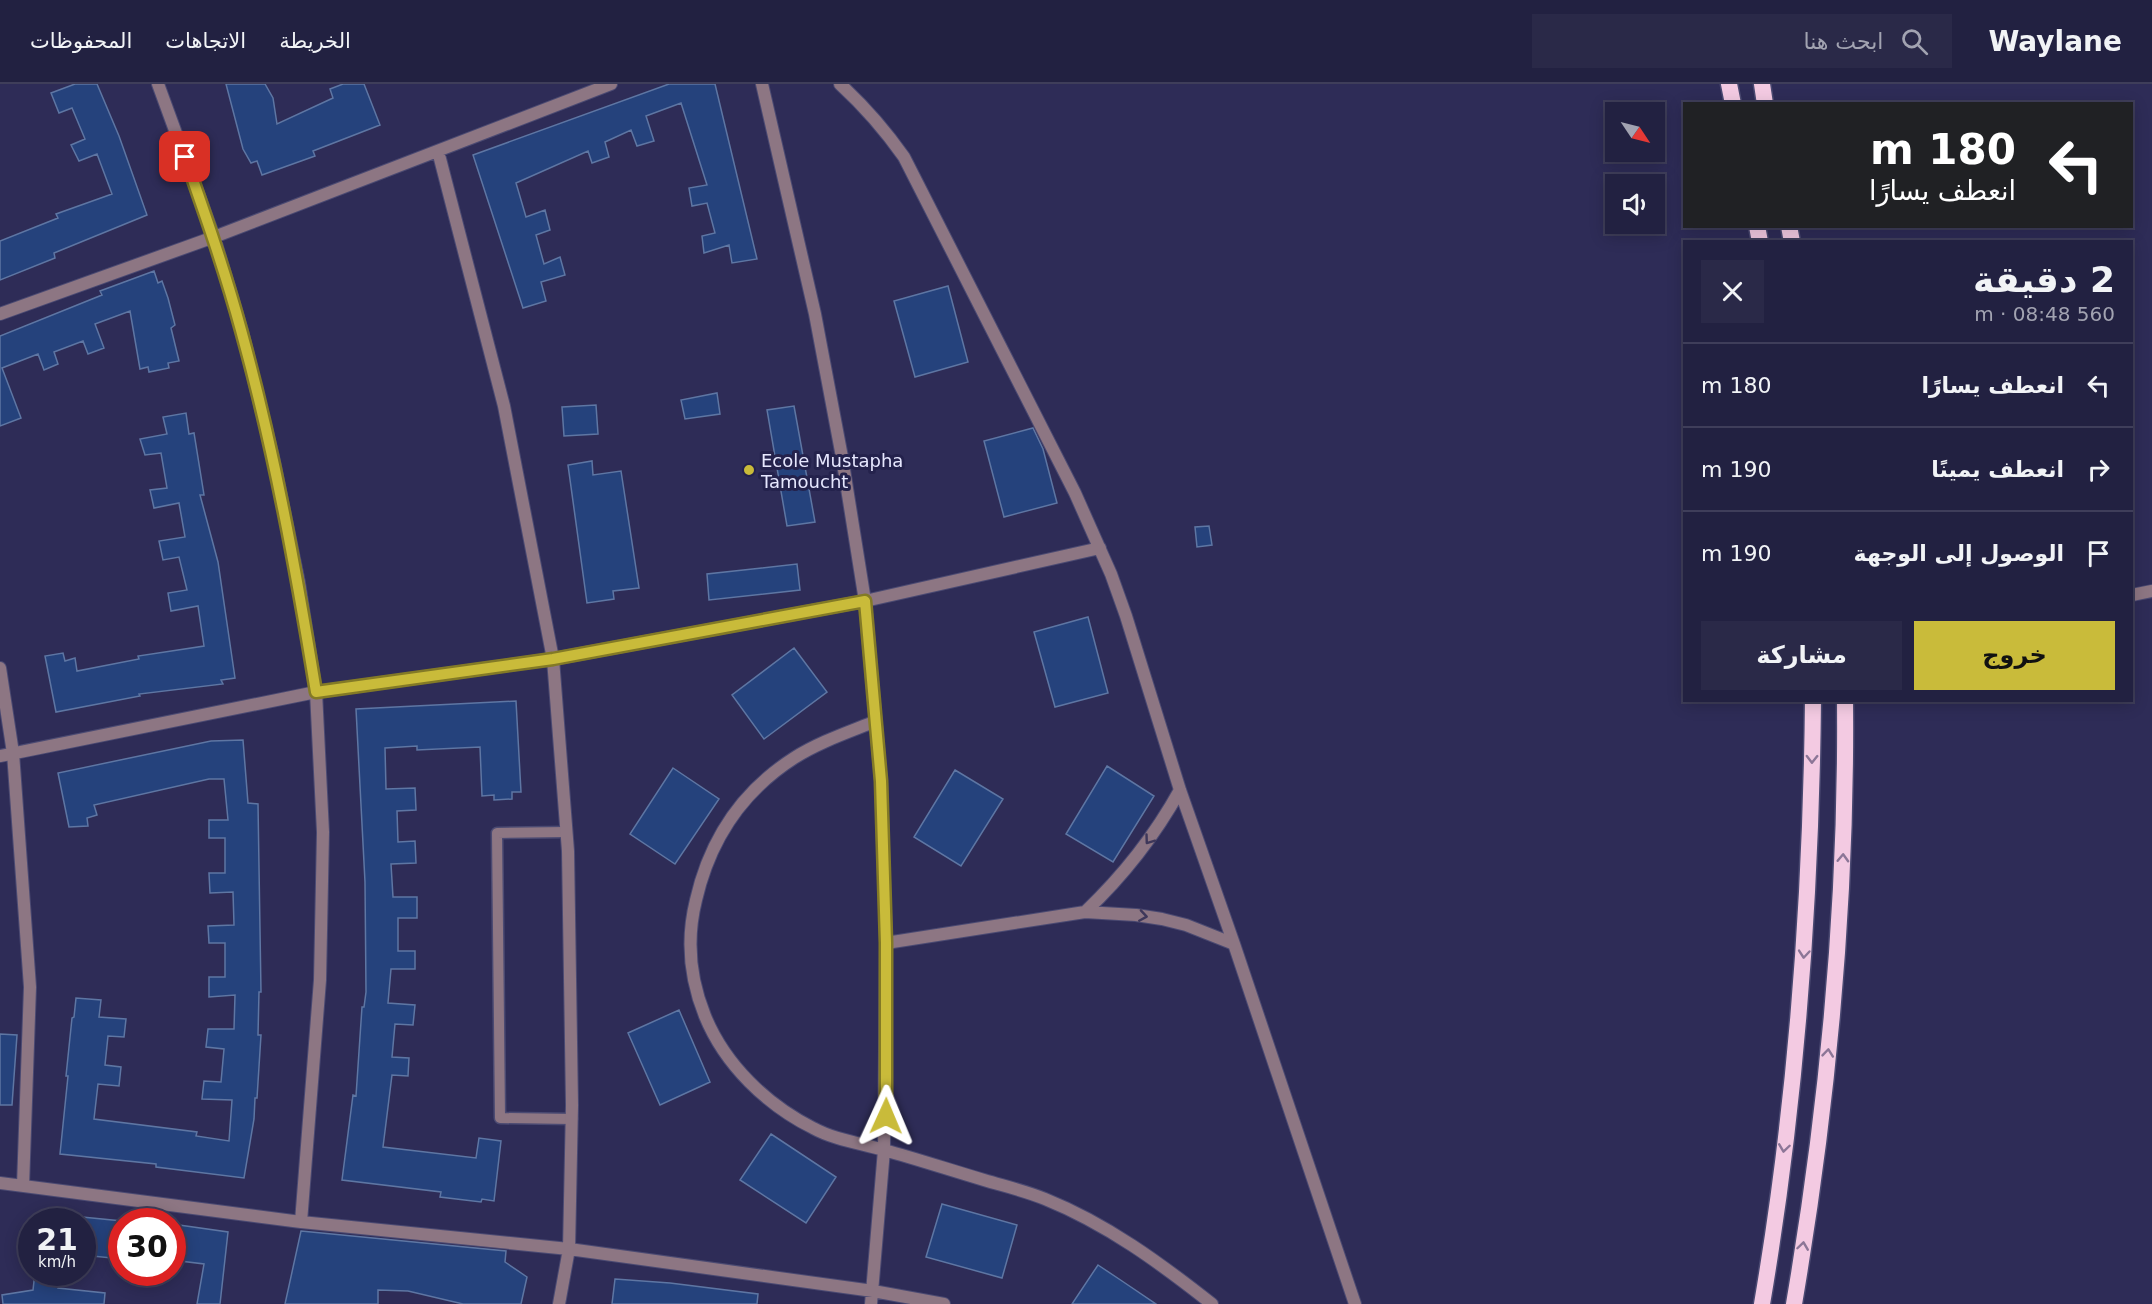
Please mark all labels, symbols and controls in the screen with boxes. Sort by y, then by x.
search box [1532,14,1952,68]
icon: search [1898,25,1931,58]
text: Waylane [1988,25,2122,58]
text: المحفوظات [30,29,132,53]
text: الاتجاهات [165,29,246,53]
text: الخريطة [279,29,351,53]
text: ابحث هنا [1803,29,1883,54]
north arrow [1605,102,1665,162]
map controls [1605,102,1665,234]
text: 180 m [1870,125,2016,174]
icon: left [2037,126,2115,204]
pin [159,131,210,182]
icon: arrive [168,140,201,173]
button: sound [1605,174,1665,234]
text: انعطف يسارًا [1869,175,2016,206]
text: 2 دقيقة [1973,259,2115,300]
button: close [1701,260,1764,323]
text: 560 m · 08:48 [1974,302,2115,326]
icon: left [2082,369,2115,402]
text: 180 m [1701,373,1771,398]
text: انعطف يسارًا [1921,373,2064,398]
place label: Ecole Mustapha Tamoucht [760,450,903,492]
icon: right [2082,453,2115,486]
text: 190 m [1701,457,1771,482]
text: انعطف يمينًا [1931,457,2064,482]
marker: Ecole Mustapha Tamoucht [742,463,756,477]
icon: arrive [2082,537,2115,570]
text: 190 m [1701,541,1771,566]
text: الوصول إلى الوجهة [1854,541,2064,566]
button: مشاركة [1701,621,1902,690]
button: خروج [1914,621,2115,690]
one-way arrow [1806,754,1819,763]
one-way arrow [1145,833,1156,844]
one-way arrow [1836,854,1849,863]
one-way arrow [1138,909,1148,922]
one-way arrow [1798,949,1811,958]
one-way arrow [1821,1048,1834,1057]
position arrow [854,1084,918,1148]
one-way arrow [1779,1143,1791,1152]
speed limit sign: 30 [108,1208,186,1286]
text: 21 [36,1222,78,1257]
one-way arrow [1797,1242,1809,1251]
text: km/h [38,1253,76,1271]

